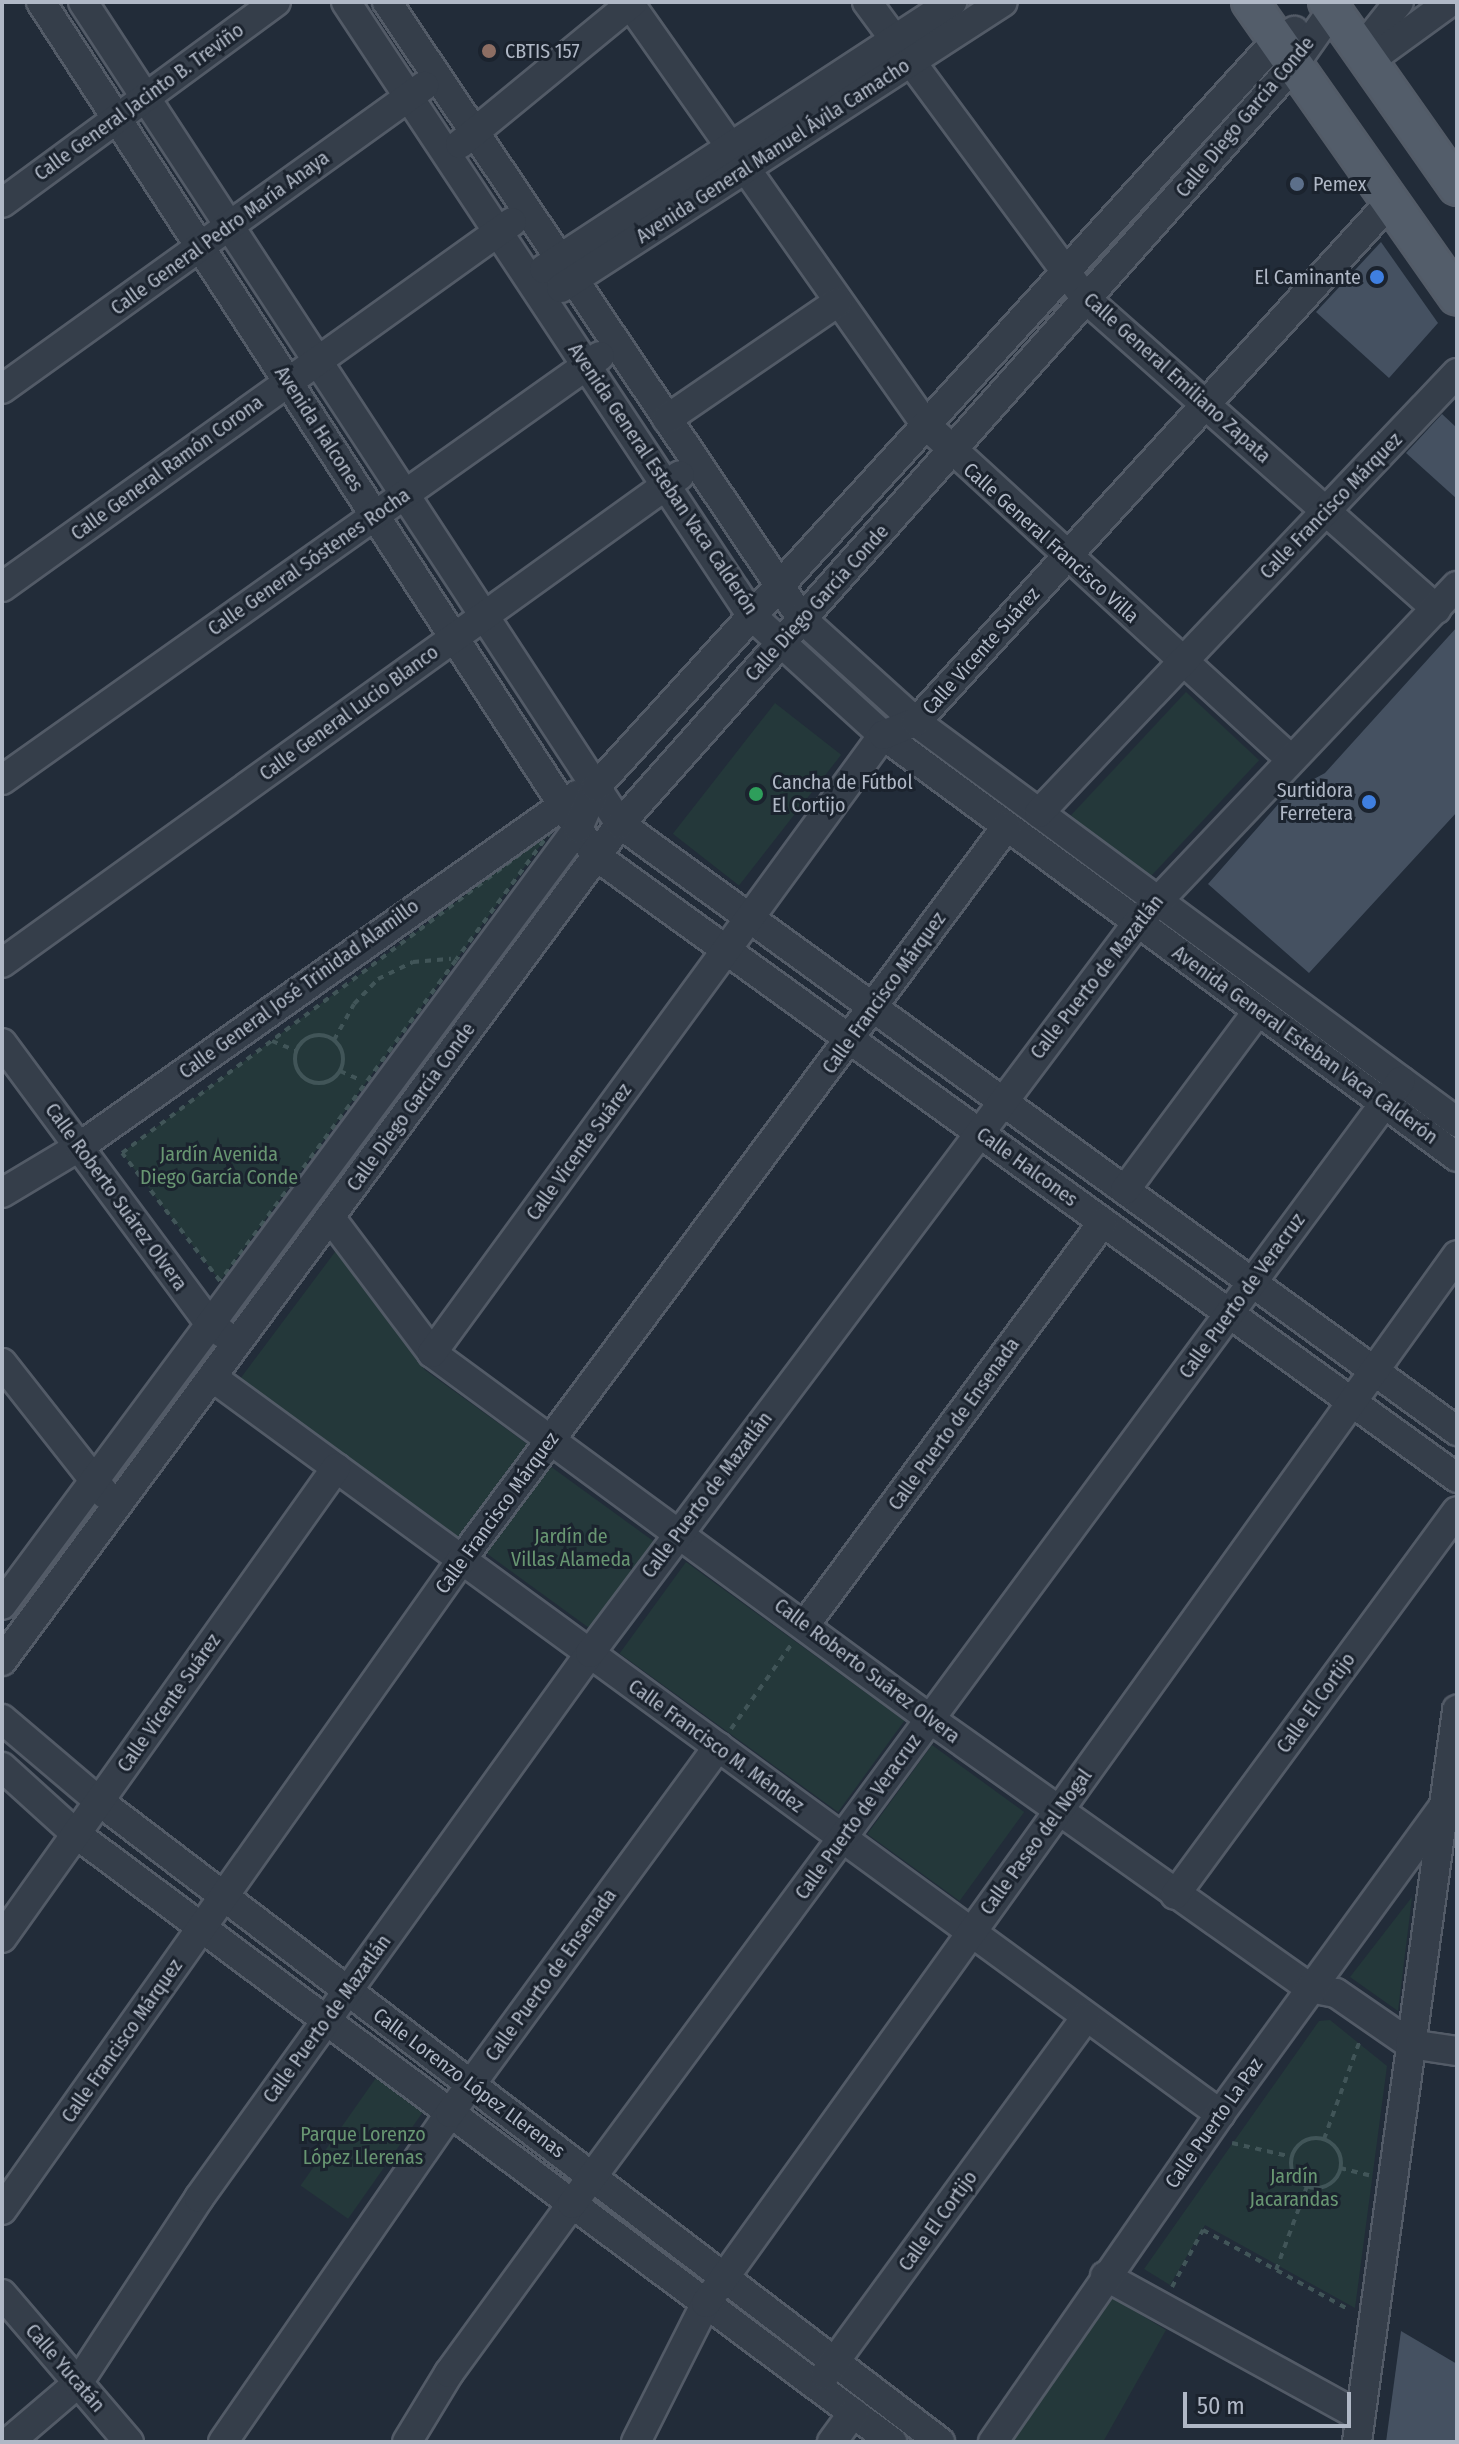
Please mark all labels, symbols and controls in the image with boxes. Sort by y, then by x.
street label: Calle General Jacinto B. Treviño [30,18,248,186]
street label: Calle Diego García Conde [1171,32,1319,202]
place label: CBTIS 157 [505,39,579,63]
marker: CBTIS 157 [480,42,498,60]
street label: Avenida General Manuel Ávila Camacho [632,53,914,249]
street label: Calle General Pedro María Anaya [106,146,334,320]
place label: Pemex [1313,172,1367,196]
marker: Pemex [1288,175,1306,193]
place label: El Caminante [1255,265,1361,289]
marker: El Caminante [1368,268,1386,286]
street label: Calle General Emiliano Zapata [1079,288,1275,468]
street label: Avenida General Esteban Vaca Calderón [563,339,763,619]
street label: Avenida Halcones [270,362,368,496]
street label: Calle General Ramón Corona [66,390,268,546]
street label: Calle Francisco Márquez [1255,428,1407,584]
street label: Calle General Francisco Villa [958,458,1144,628]
street label: Calle General Sóstenes Rocha [203,483,415,641]
street label: Calle Diego García Conde [740,520,894,686]
street label: Calle Vicente Suárez [917,582,1045,720]
street label: Calle General Lucio Blanco [255,640,443,786]
place label: Cancha de Fútbol El Cortijo [772,770,913,817]
place label: Surtidora Ferretera [1277,778,1353,825]
marker: Cancha de Fútbol El Cortijo [747,785,765,803]
marker: Surtidora Ferretera [1360,793,1378,811]
street label: Calle Puerto de Mazatlán [1025,890,1169,1064]
street label: Calle General José Trinidad Alamillo [174,894,424,1084]
street label: Calle Francisco Márquez [817,907,951,1079]
street label: Avenida General Esteban Vaca Calderón [1168,941,1442,1149]
street label: Calle Diego García Conde [342,1018,480,1196]
street label: Calle Vicente Suárez [521,1079,637,1225]
street label: Calle Roberto Suárez Olvera [40,1098,192,1296]
street label: Calle Halcones [972,1122,1082,1212]
park label: Jardín Avenida Diego García Conde [140,1143,298,1190]
street label: Calle Puerto de Veracruz [1174,1209,1310,1383]
street label: Calle Puerto de Ensenada [883,1333,1025,1515]
street label: Calle Puerto de Mazatlán [637,1407,777,1583]
street label: Calle Francisco Márquez [430,1427,564,1599]
park label: Jardín de Villas Alameda [511,1524,631,1571]
street label: Calle Roberto Suárez Olvera [769,1593,965,1749]
street label: Calle Vicente Suárez [112,1629,226,1777]
street label: Calle El Cortijo [1272,1648,1360,1758]
street label: Calle Francisco M. Méndez [624,1674,808,1818]
street label: Calle Puerto de Veracruz [790,1730,926,1904]
street label: Calle Paseo del Nogal [975,1764,1097,1920]
street label: Calle Puerto de Ensenada [480,1884,622,2066]
street label: Calle Puerto de Mazatlán [258,1930,396,2108]
street label: Calle Francisco Márquez [56,1955,188,2127]
street label: Calle Lorenzo López Llerenas [368,2003,570,2163]
street label: Calle Puerto La Paz [1160,2053,1268,2193]
park label: Parque Lorenzo López Llerenas [300,2123,426,2170]
park label: Jardín Jacarandas [1249,2164,1339,2211]
street label: Calle El Cortijo [894,2166,982,2276]
street label: Calle Yucatán [20,2319,110,2417]
scale bar [1187,2376,1355,2426]
text: 50 m [1197,2392,1245,2420]

